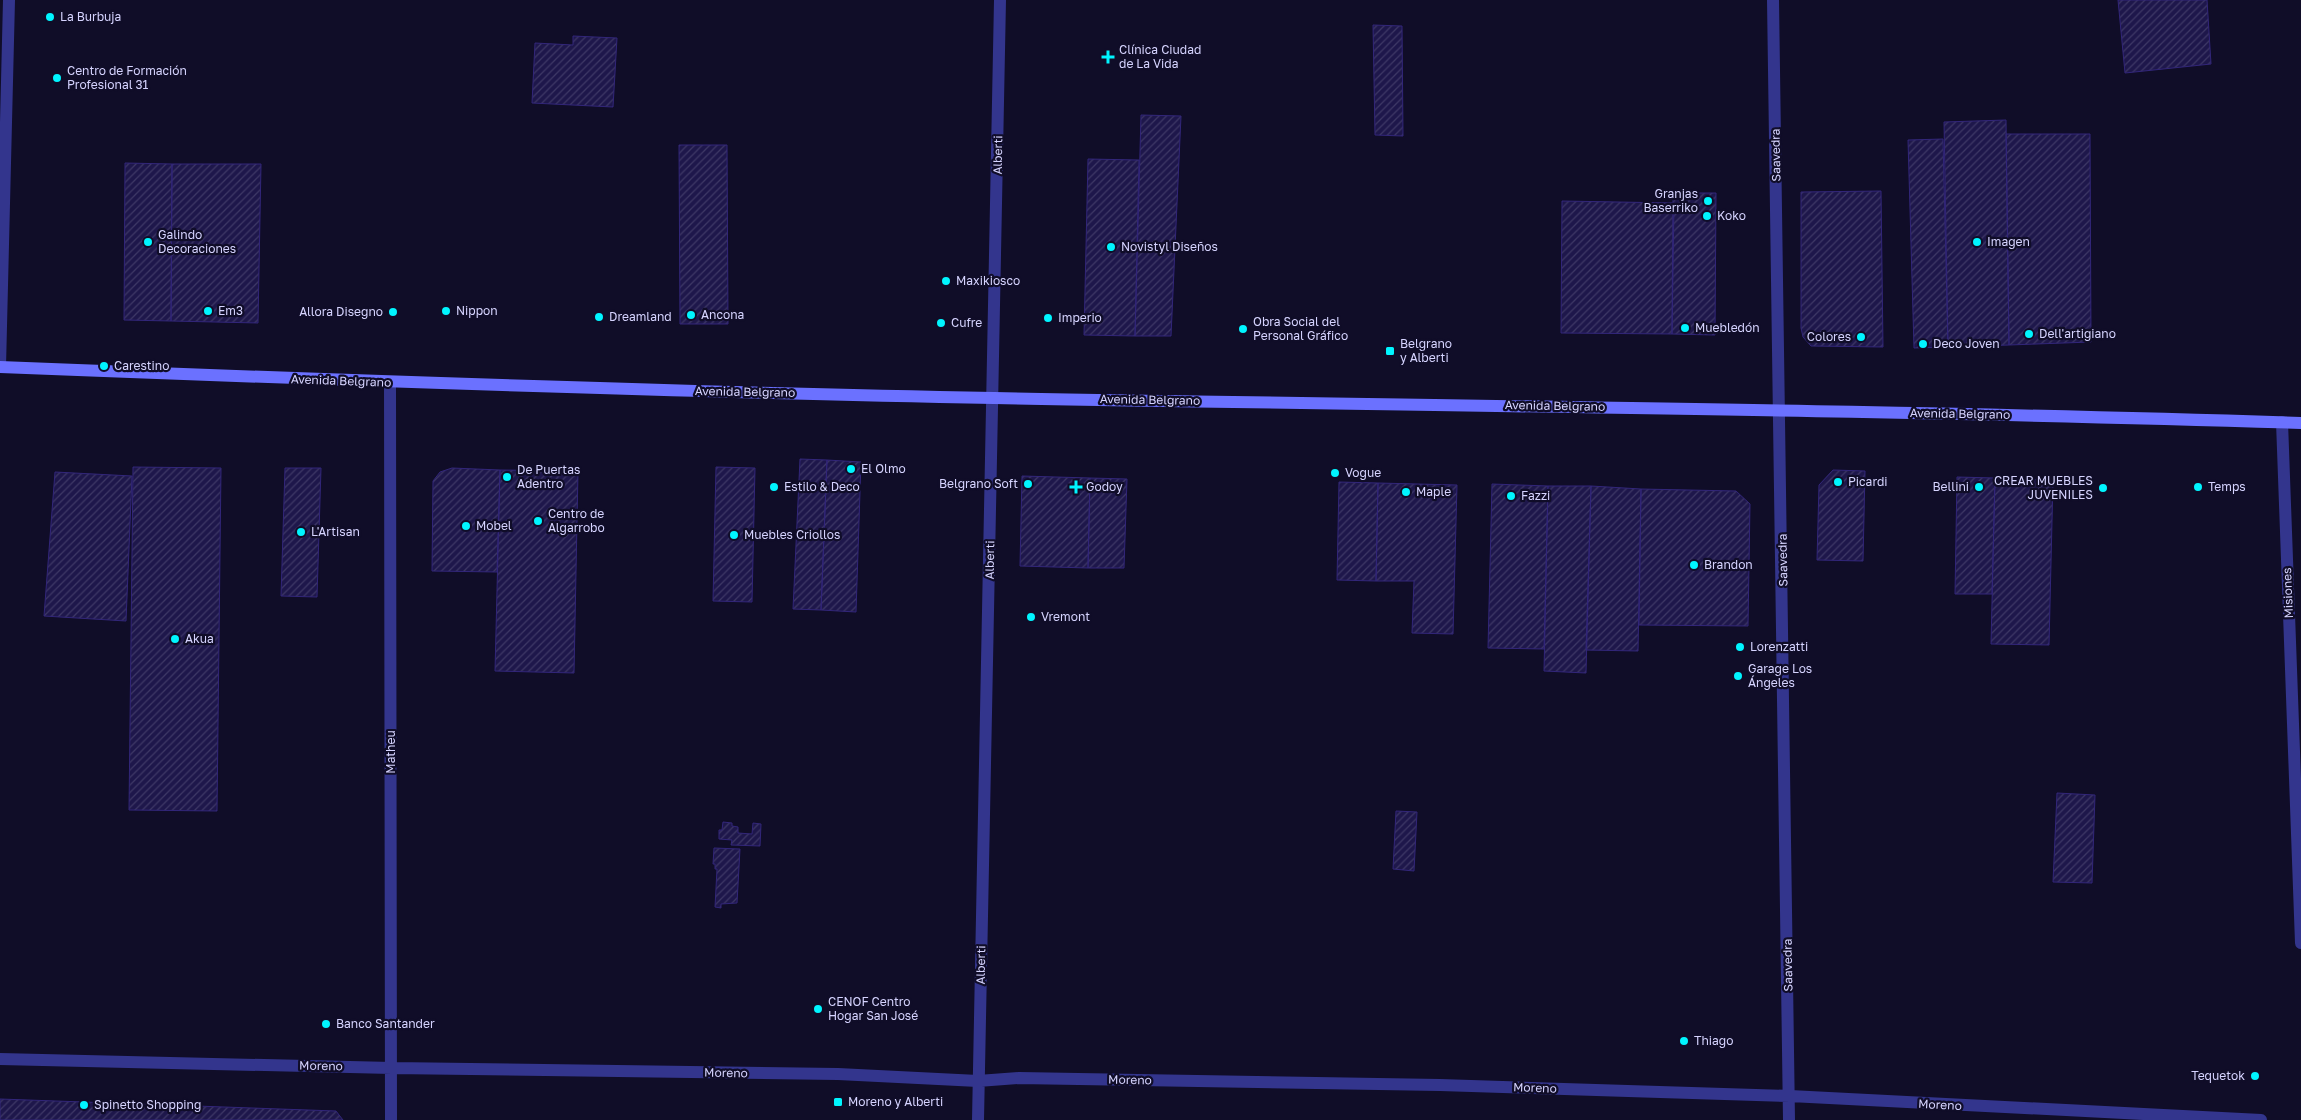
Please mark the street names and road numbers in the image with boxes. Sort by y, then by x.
street label: Saavedra [1768,128,1783,182]
street label: Alberti [990,135,1005,175]
street label: Avenida Belgrano [291,371,392,390]
street label: Avenida Belgrano [695,383,795,400]
street label: Avenida Belgrano [1100,391,1200,408]
street label: Avenida Belgrano [1505,397,1605,414]
street label: Avenida Belgrano [1910,405,2010,422]
street label: Saavedra [1775,533,1790,587]
street label: Alberti [982,540,997,580]
street label: Misiones [2279,567,2296,619]
street label: Matheu [383,730,398,774]
street label: Saavedra [1780,938,1795,992]
street label: Alberti [973,945,988,985]
street label: Moreno [299,1058,343,1073]
street label: Moreno [704,1065,748,1080]
street label: Moreno [1108,1072,1152,1087]
street label: Moreno [1513,1079,1557,1096]
street label: Moreno [1918,1096,1962,1113]

